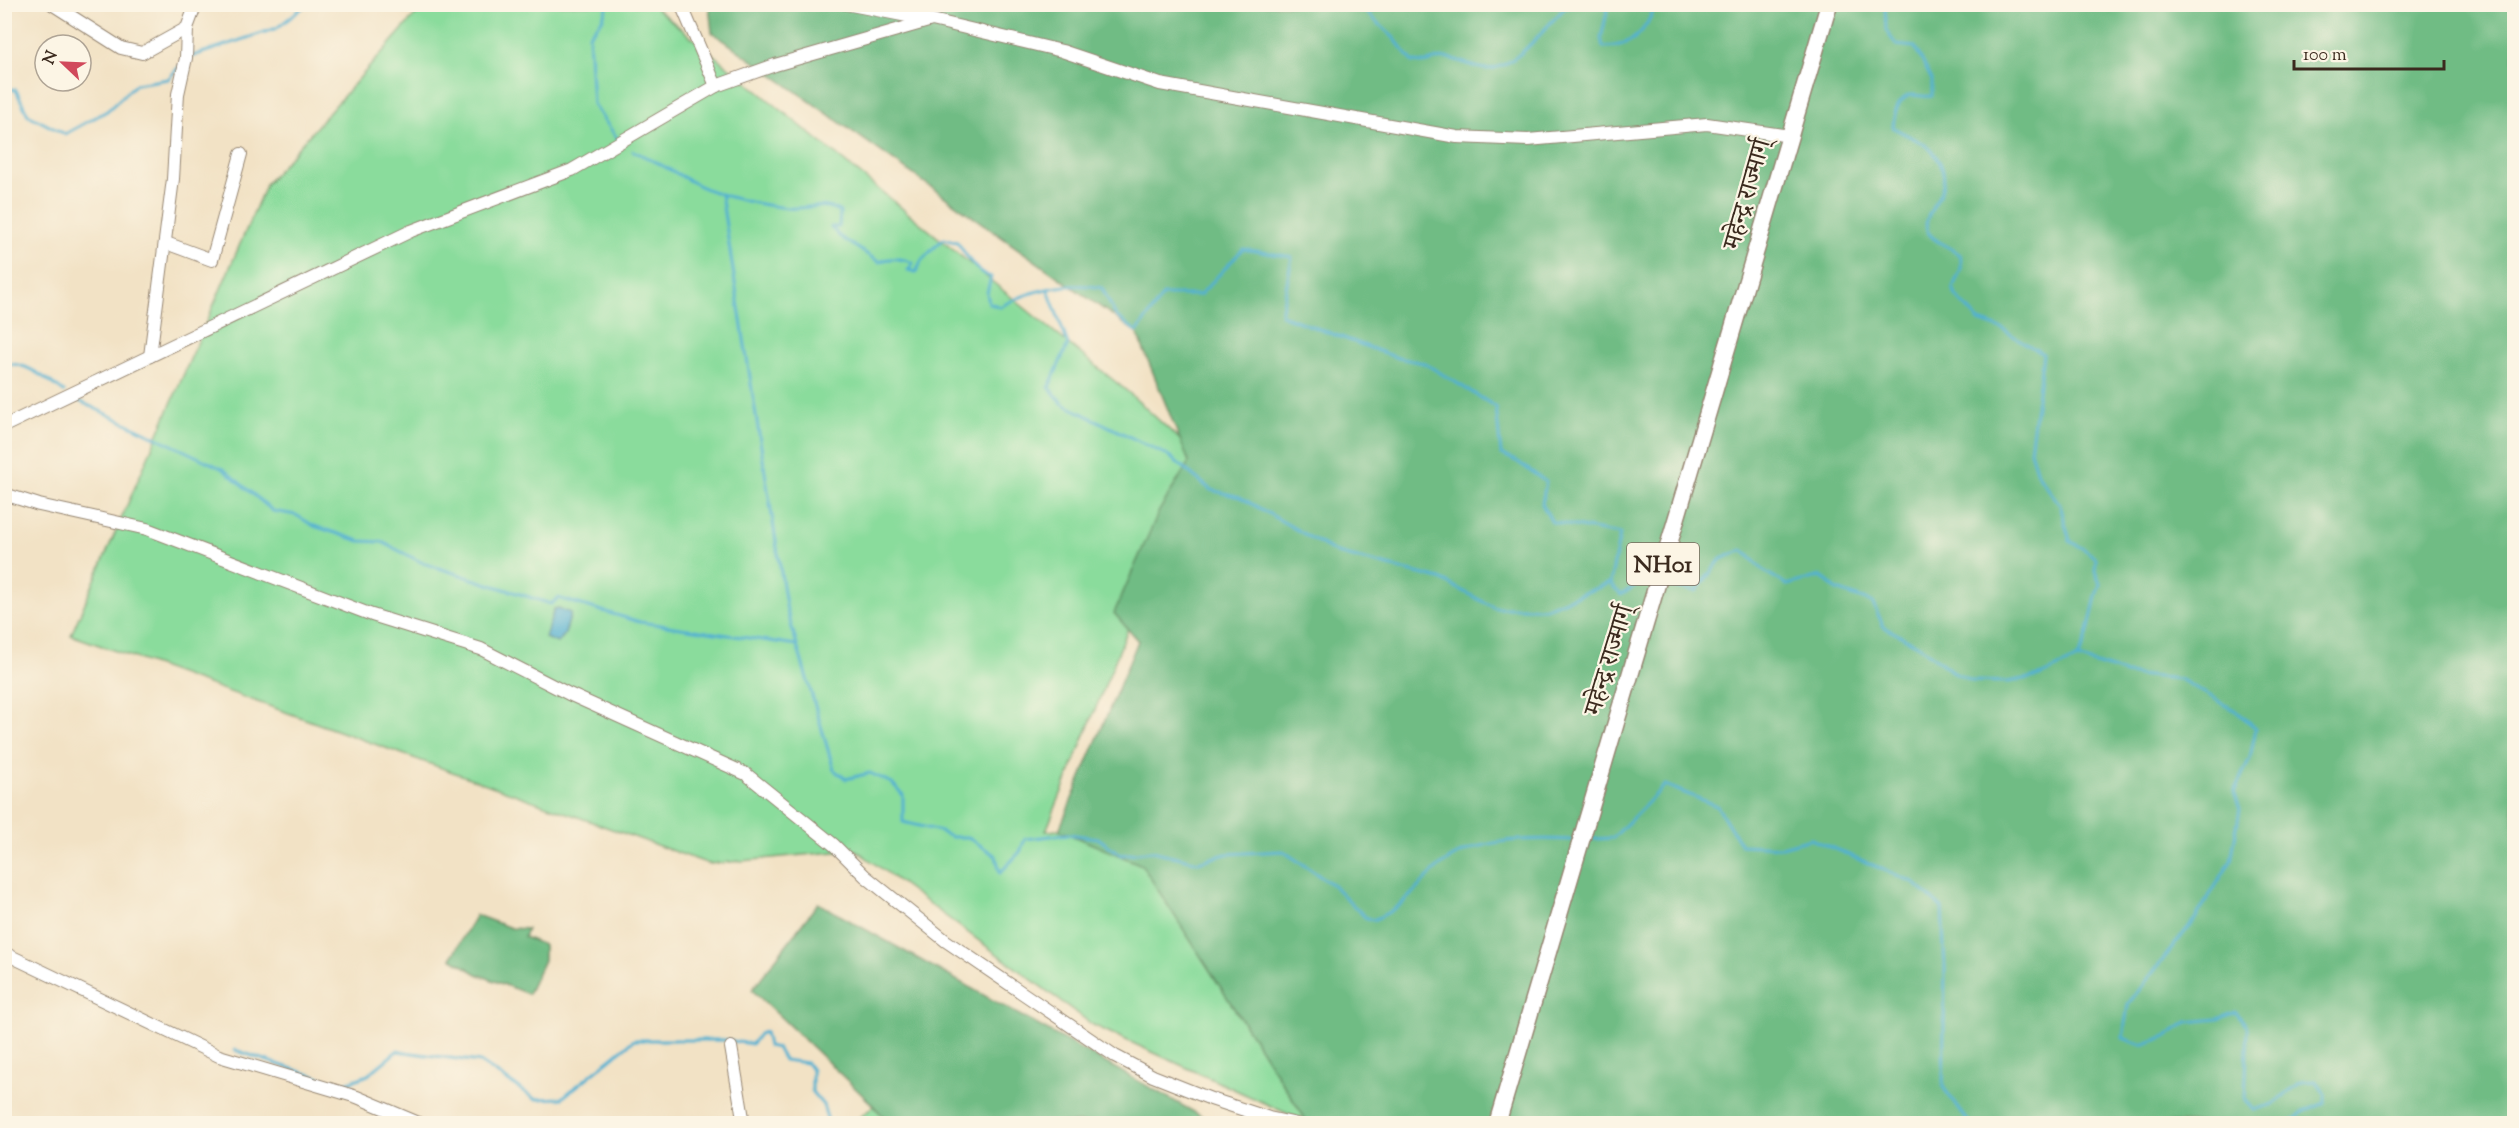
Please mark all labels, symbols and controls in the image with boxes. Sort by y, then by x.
north arrow [33,33,93,93]
scale bar [2294,33,2444,71]
text: 100 m [2303,43,2347,69]
text: N [38,48,65,68]
street label: महेन्द्र राज्मार्ग् [1714,131,1783,256]
road number: NH01 [1627,543,1699,585]
street label: महेन्द्र राज्मार्ग् [1575,597,1646,722]

